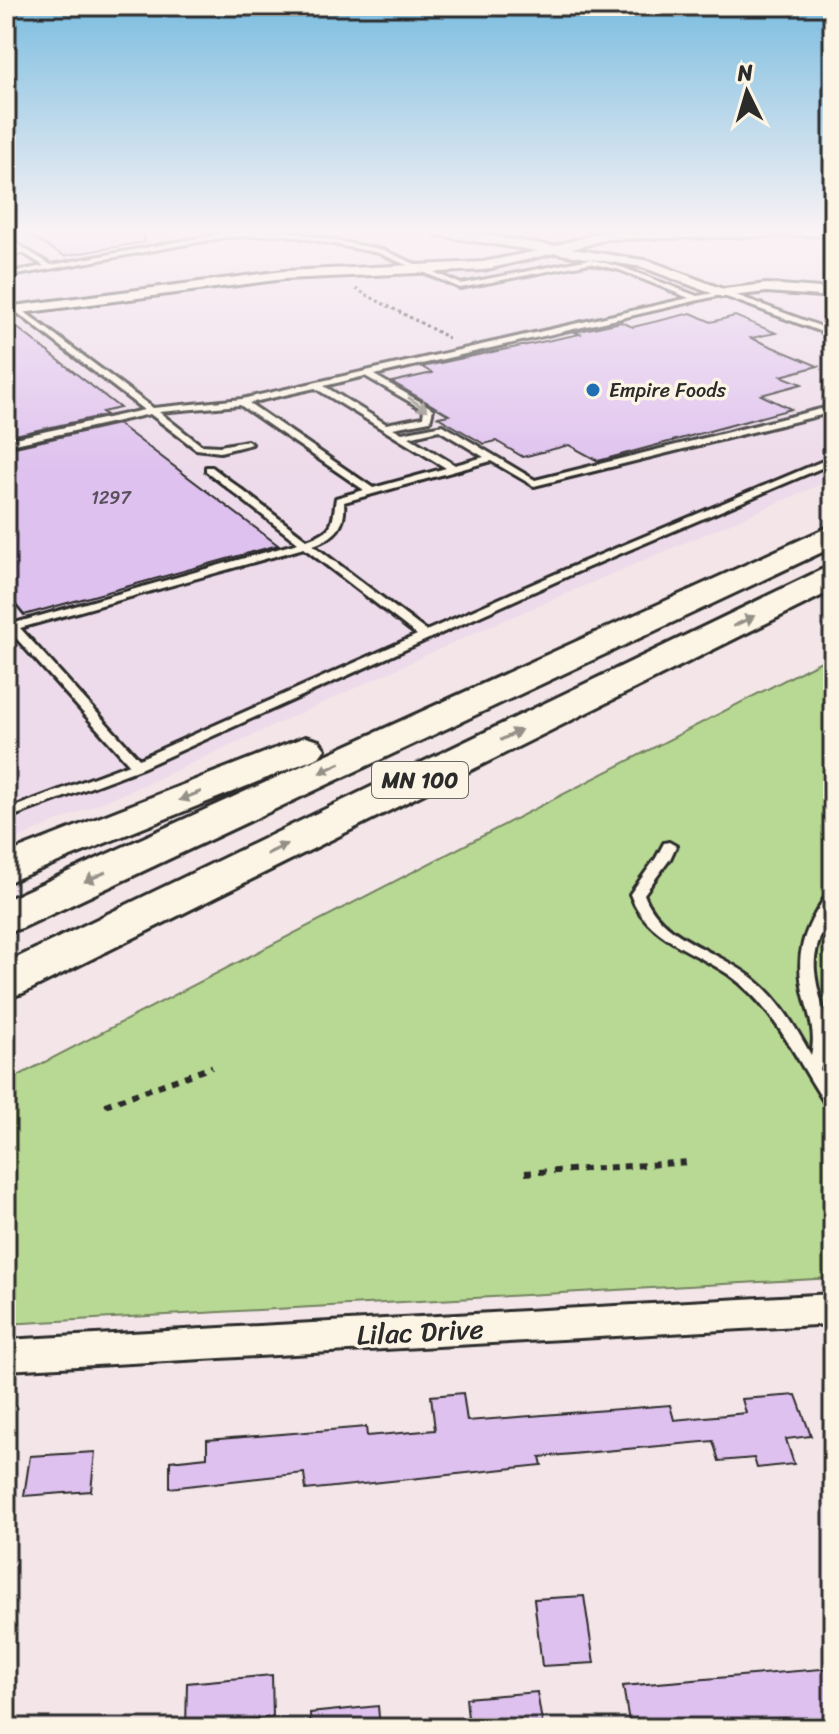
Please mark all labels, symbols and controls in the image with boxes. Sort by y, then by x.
north arrow [707,52,787,132]
text: N [735,52,755,93]
place label: Empire Foods [609,373,727,408]
marker: Empire Foods [584,381,602,399]
one-way arrow [407,396,429,412]
house number: 1297 [91,482,132,514]
one-way arrow [733,614,756,628]
one-way arrow [499,728,522,742]
one-way arrow [319,761,342,775]
road number: MN 100 [372,762,468,798]
one-way arrow [178,789,202,802]
one-way arrow [266,842,289,856]
one-way arrow [83,870,106,884]
street label: Lilac Drive [355,1304,485,1360]

